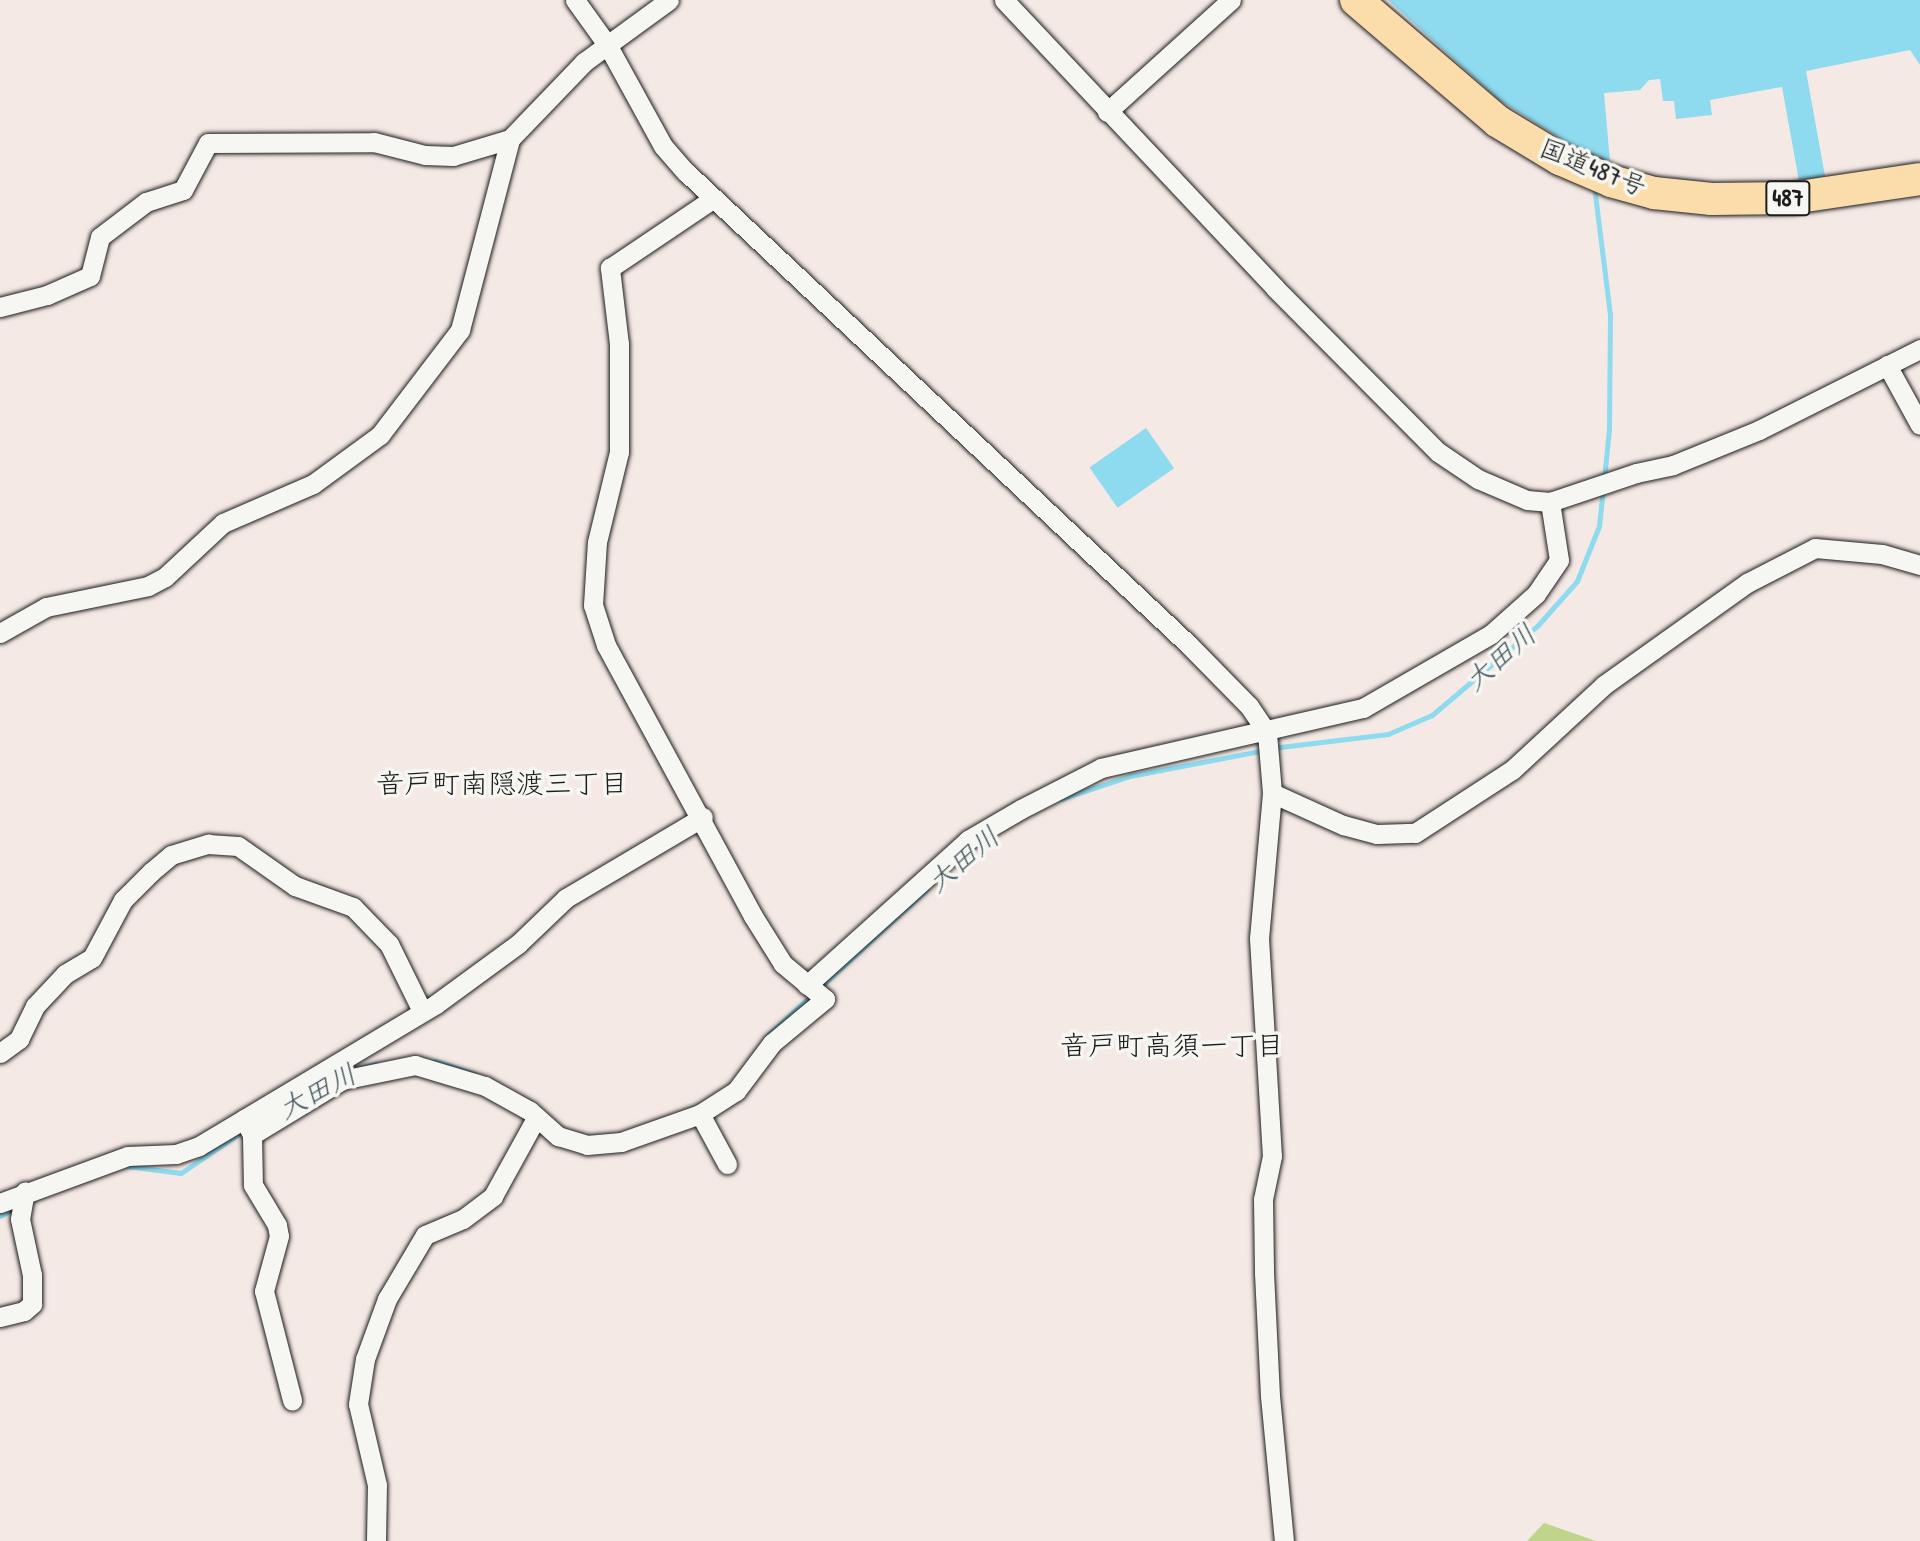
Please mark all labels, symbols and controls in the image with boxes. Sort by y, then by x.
street label: 国道487号 [1535,132,1651,202]
road number: 487 [1765,178,1811,218]
water label: 大田川 [1457,617,1543,697]
district label: 音戸町南隠渡三丁目 [376,766,628,800]
water label: 大田川 [920,819,1006,899]
district label: 音戸町高須一丁目 [1060,1028,1284,1062]
water label: 大田川 [272,1056,362,1126]

